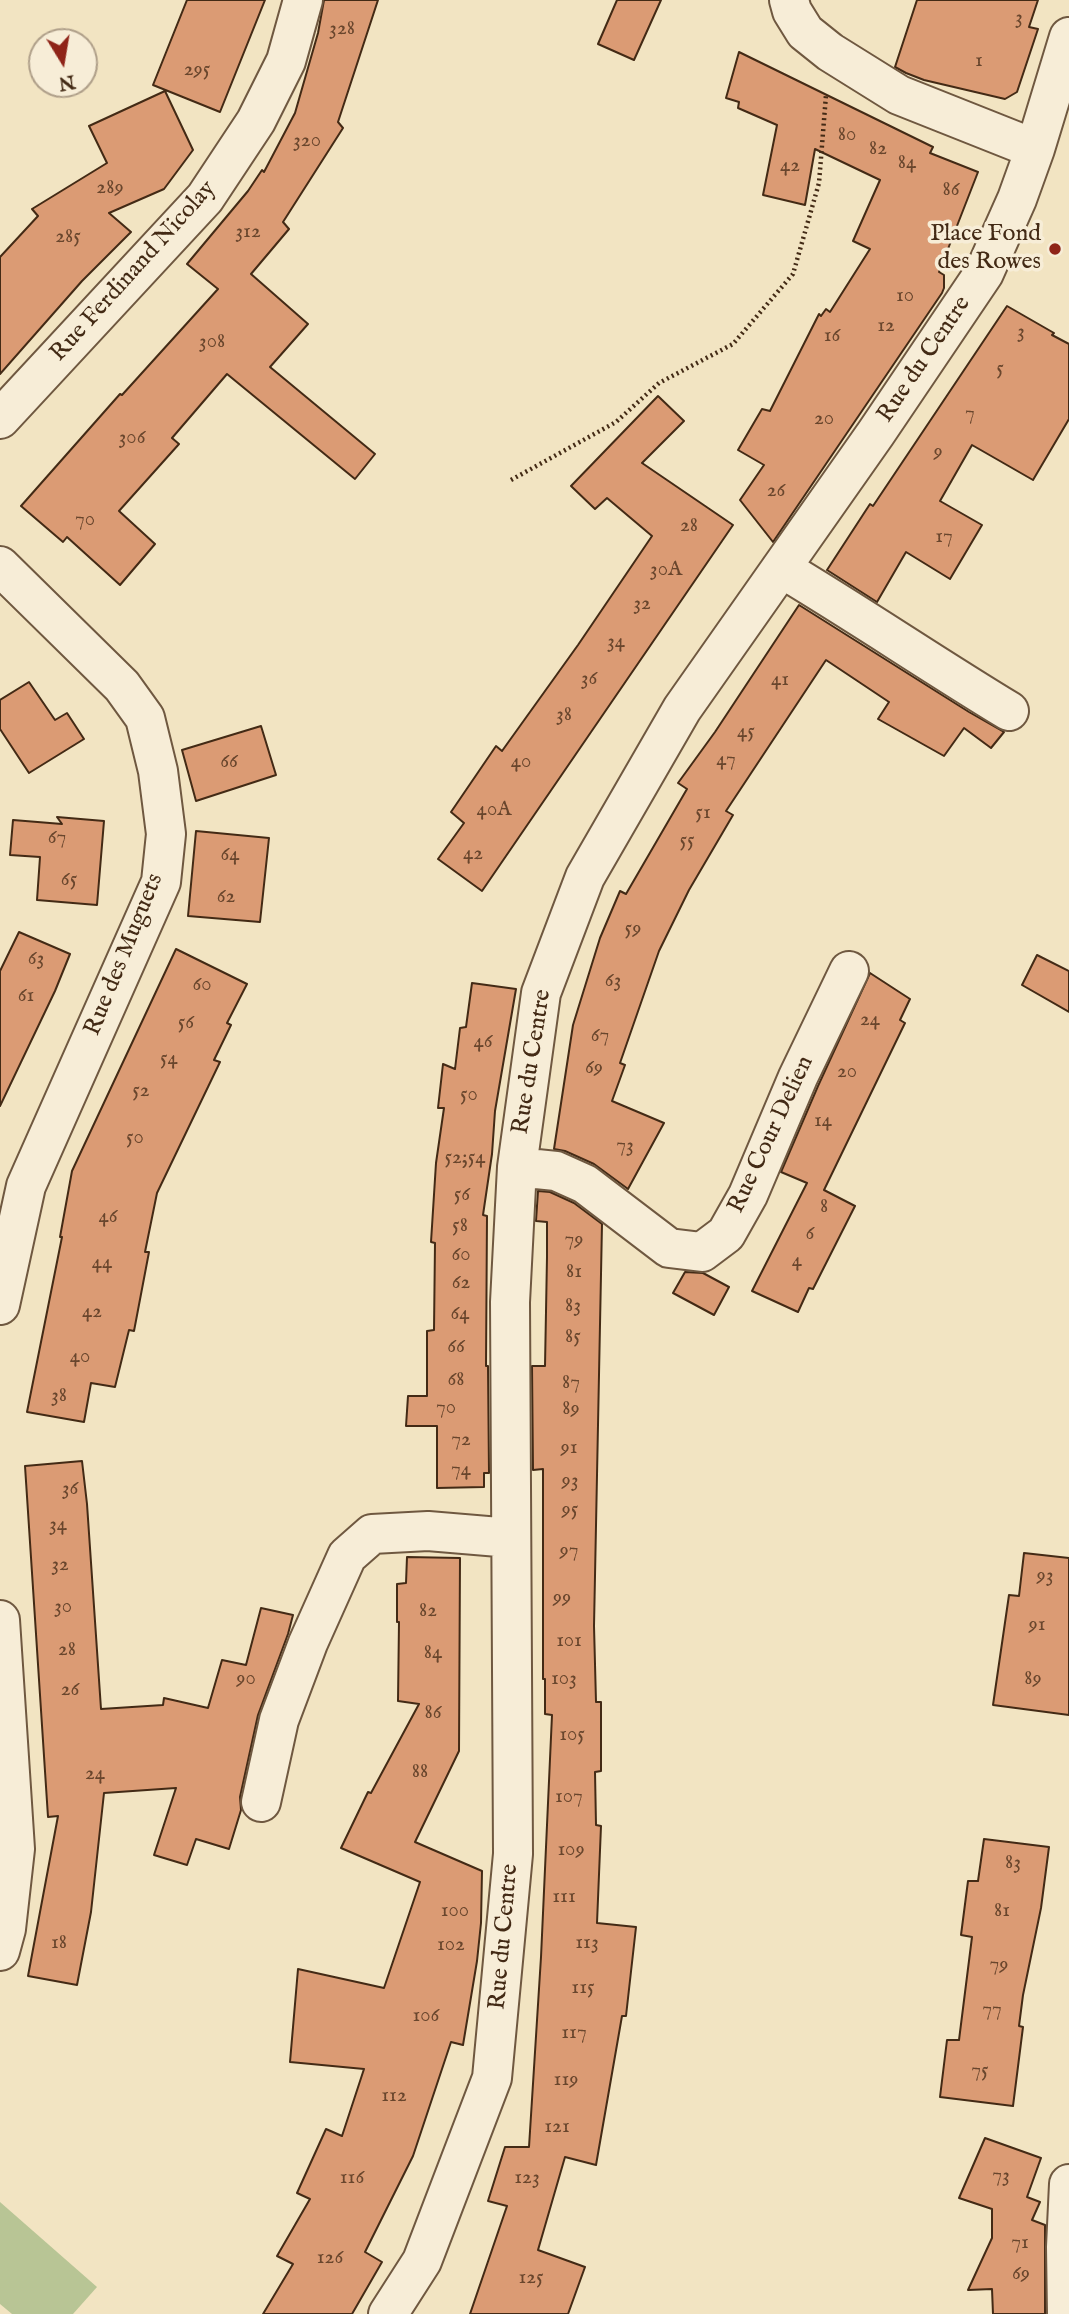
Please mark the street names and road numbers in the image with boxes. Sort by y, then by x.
street label: Rue Ferdinand Nicolay [45,176,223,368]
street label: Rue du Centre [872,291,978,429]
street label: Rue des Muguets [79,870,171,1040]
street label: Rue du Centre [507,988,559,1136]
street label: Rue Cour Delien [723,1052,821,1218]
street label: Rue du Centre [484,1863,526,2011]

